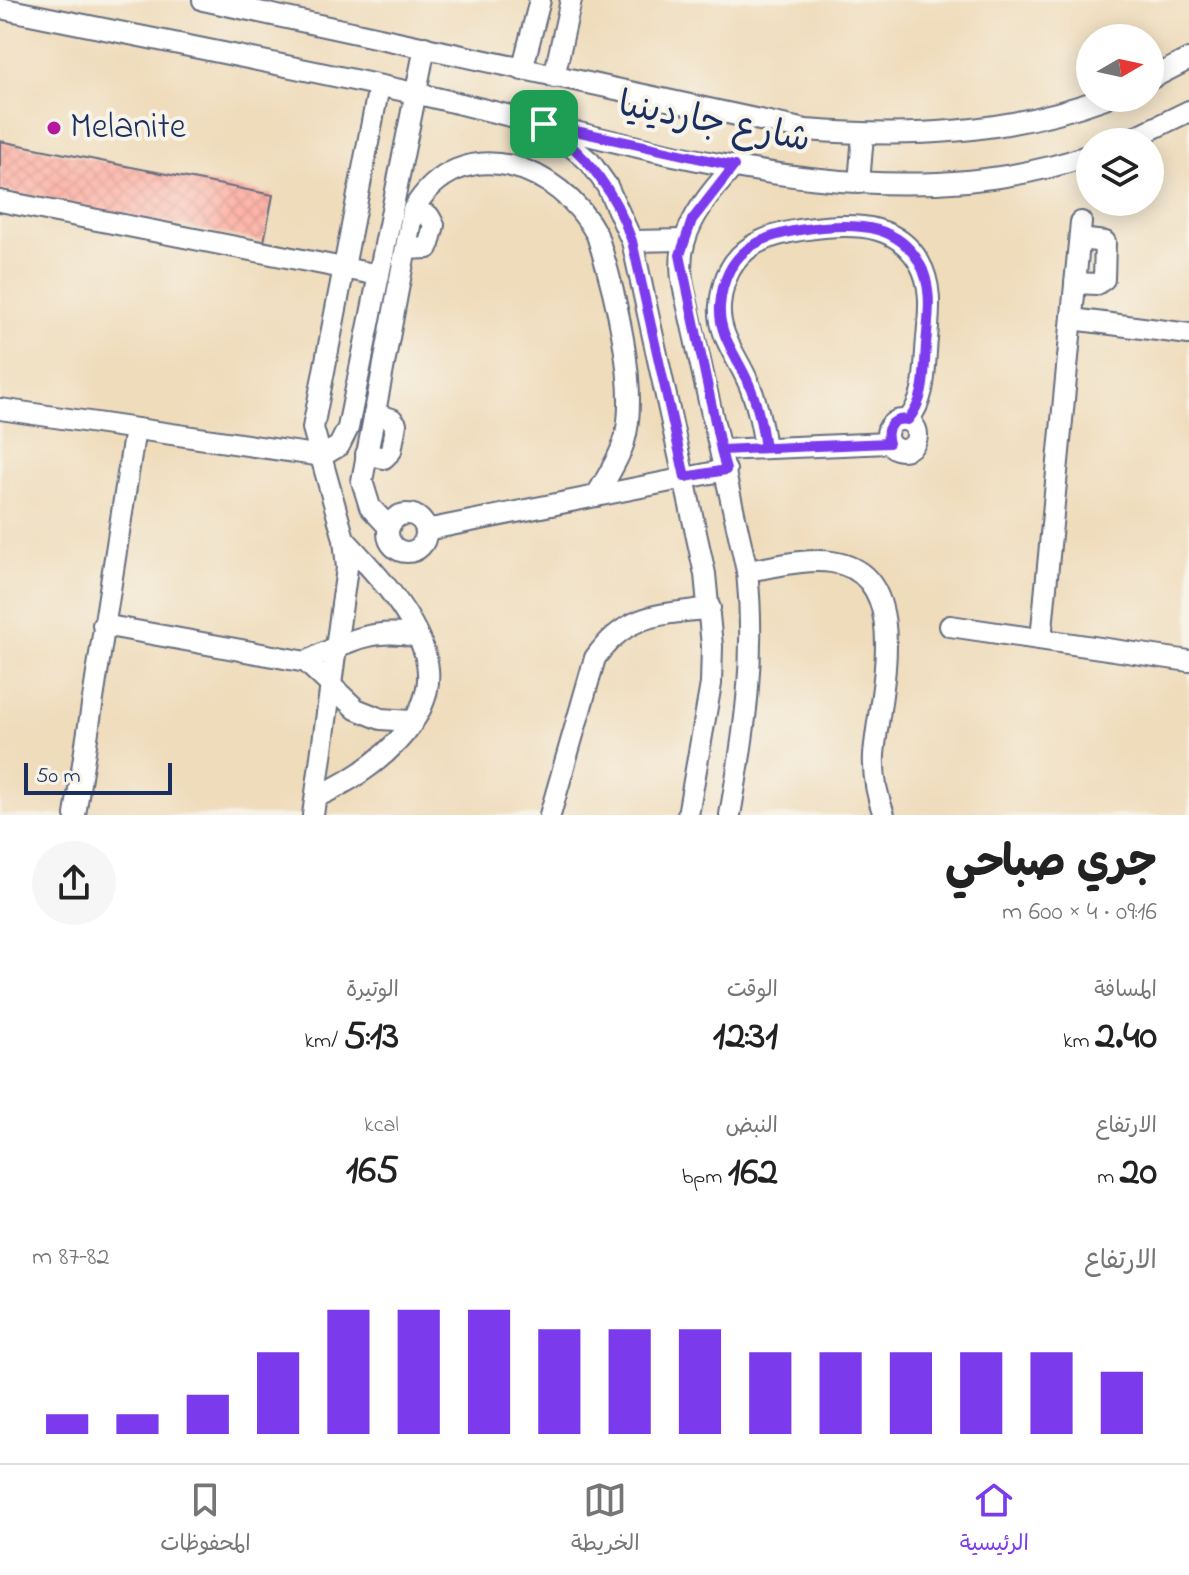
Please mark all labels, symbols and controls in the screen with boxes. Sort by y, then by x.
north arrow [1076,24,1164,112]
map controls [1076,24,1164,216]
street label: شارع جاردينيا [613,79,815,169]
pin [510,90,578,158]
place label: Melanite [70,102,187,155]
icon: arrive [522,102,566,146]
marker: Melanite [45,119,63,137]
button: layers [1076,128,1164,216]
scale bar [24,759,172,795]
text: 50 m [36,761,81,793]
text: جري صباحي [945,832,1157,896]
button: share [32,841,116,925]
text: 09:16 · 4 × 600 m [1002,894,1157,932]
text: الوتيرة [346,975,399,1007]
text: الوقت [727,975,778,1007]
text: المسافة [1094,975,1157,1007]
text: 5:13 [343,1008,399,1067]
text: 12:31 [713,1008,778,1067]
text: 2.40 [1095,1008,1157,1067]
text: /km [304,1026,343,1058]
text: km [1063,1026,1095,1058]
text: kcal [364,1110,399,1142]
text: النبض [725,1111,778,1143]
text: الارتفاع [1095,1111,1157,1143]
text: 165 [346,1142,399,1201]
text: 162 [728,1144,778,1203]
text: 20 [1120,1144,1157,1203]
text: bpm [682,1162,728,1194]
text: m [1097,1162,1120,1194]
text: 82–87 m [32,1239,109,1277]
text: الارتفاع [1084,1243,1157,1281]
tab: المحفوظات [160,1478,251,1562]
tab: الخريطة [571,1478,640,1562]
tab: الرئيسية [960,1478,1029,1562]

